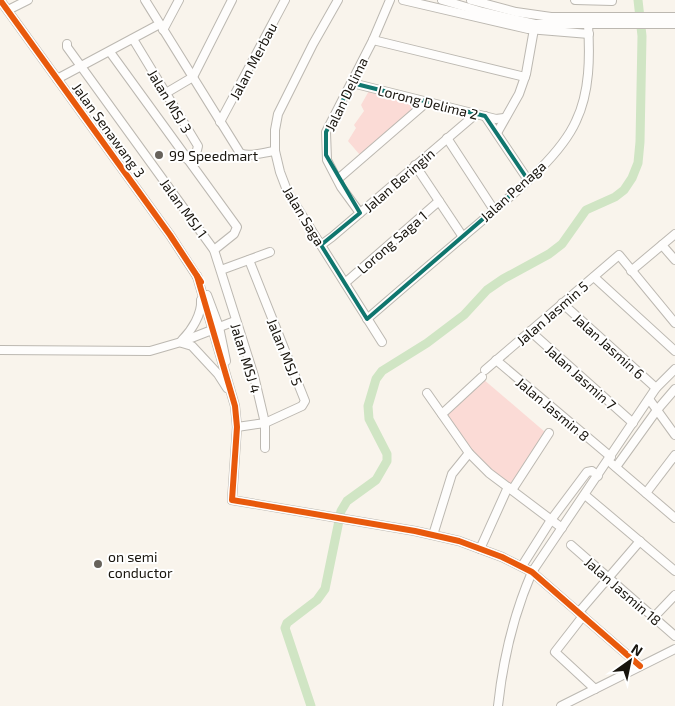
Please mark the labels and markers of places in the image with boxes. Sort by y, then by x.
place label: 99 Speedmart [169,147,258,164]
marker: 99 Speedmart [153,149,165,161]
place label: on semi conductor [108,548,173,581]
marker: on semi conductor [92,558,104,570]

